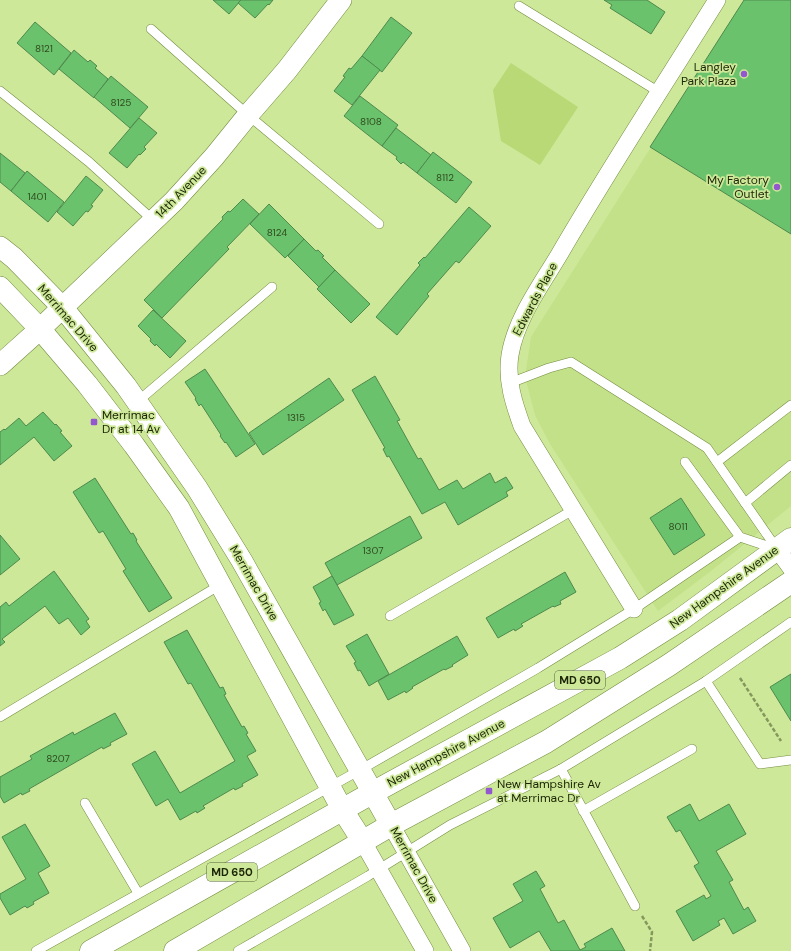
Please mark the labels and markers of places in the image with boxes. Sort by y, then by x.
place label: Langley Park Plaza [681,59,736,89]
marker: Langley Park Plaza [739,69,749,79]
place label: My Factory Outlet [707,172,769,202]
marker: My Factory Outlet [772,182,782,192]
place label: Merrimac Dr at 14 Av [102,407,161,437]
marker: Merrimac Dr at 14 Av [89,417,99,427]
place label: New Hampshire Av at Merrimac Dr [497,776,602,806]
marker: New Hampshire Av at Merrimac Dr [484,786,494,796]

